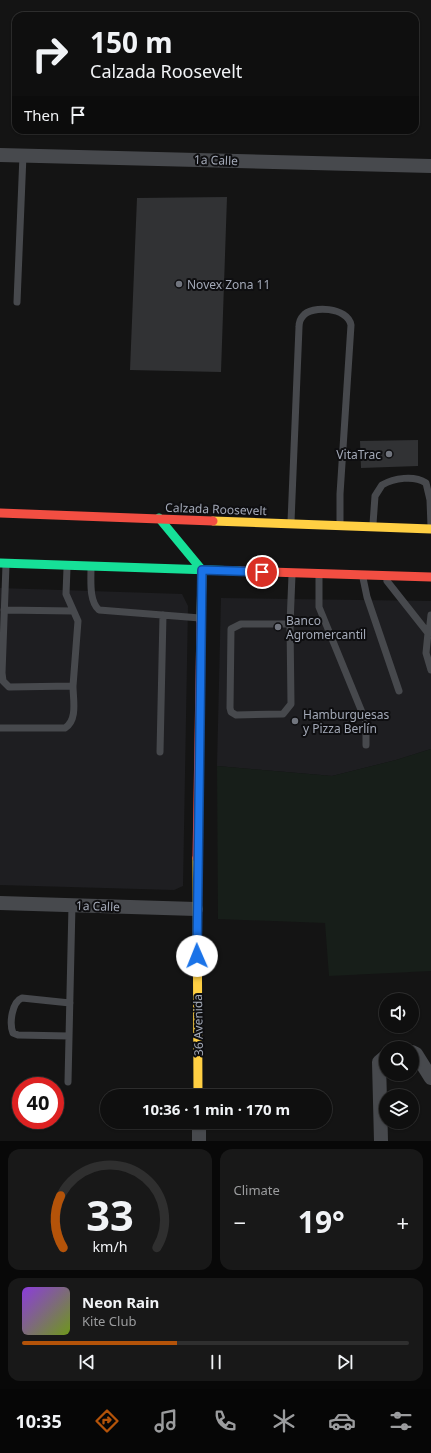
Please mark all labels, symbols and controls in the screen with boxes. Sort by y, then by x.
text: 150 m [90,23,173,61]
icon: right [24,28,76,80]
text: Calzada Roosevelt [90,59,242,83]
icon: arrive [67,104,89,126]
text: Then [24,105,59,125]
street label: 1a Calle [194,151,239,169]
place label: Novex Zona 11 [187,276,270,293]
marker: Novex Zona 11 [174,279,184,289]
place label: VitaTrac [336,446,381,463]
marker: VitaTrac [384,449,394,459]
street label: Calzada Roosevelt [165,499,268,519]
pin [245,555,279,589]
icon: arrive [251,561,273,583]
place label: Banco Agromercantil [286,612,366,643]
marker: Banco Agromercantil [273,622,283,632]
place label: Hamburguesas y Pizza Berlín [303,706,390,737]
marker: Hamburguesas y Pizza Berlín [290,716,300,726]
street label: 1a Calle [76,897,121,915]
position arrow [176,935,218,977]
map controls [379,993,419,1129]
button: sound [379,993,419,1033]
street label: 36 Avenida [189,994,207,1056]
button: search [379,1041,419,1081]
speed limit sign: 40 [12,1077,64,1129]
button: layers [379,1089,419,1129]
text: 10:36 · 1 min · 170 m [142,1099,290,1119]
text: Climate [234,1181,280,1199]
text: 33 [86,1186,134,1242]
text: 19° [298,1201,345,1242]
text: − [234,1207,246,1237]
text: + [396,1207,409,1237]
text: km/h [92,1236,127,1255]
text: Neon Rain [82,1292,159,1312]
text: Kite Club [82,1312,136,1330]
icon: previous [76,1351,98,1373]
icon: pause [205,1351,227,1373]
icon: next [334,1351,356,1373]
icon: directions [93,1407,121,1435]
icon: music [152,1407,180,1435]
icon: phone [211,1407,239,1435]
icon: climate [270,1407,298,1435]
icon: car [328,1407,356,1435]
icon: filters [387,1407,415,1435]
text: 10:35 [15,1409,62,1433]

